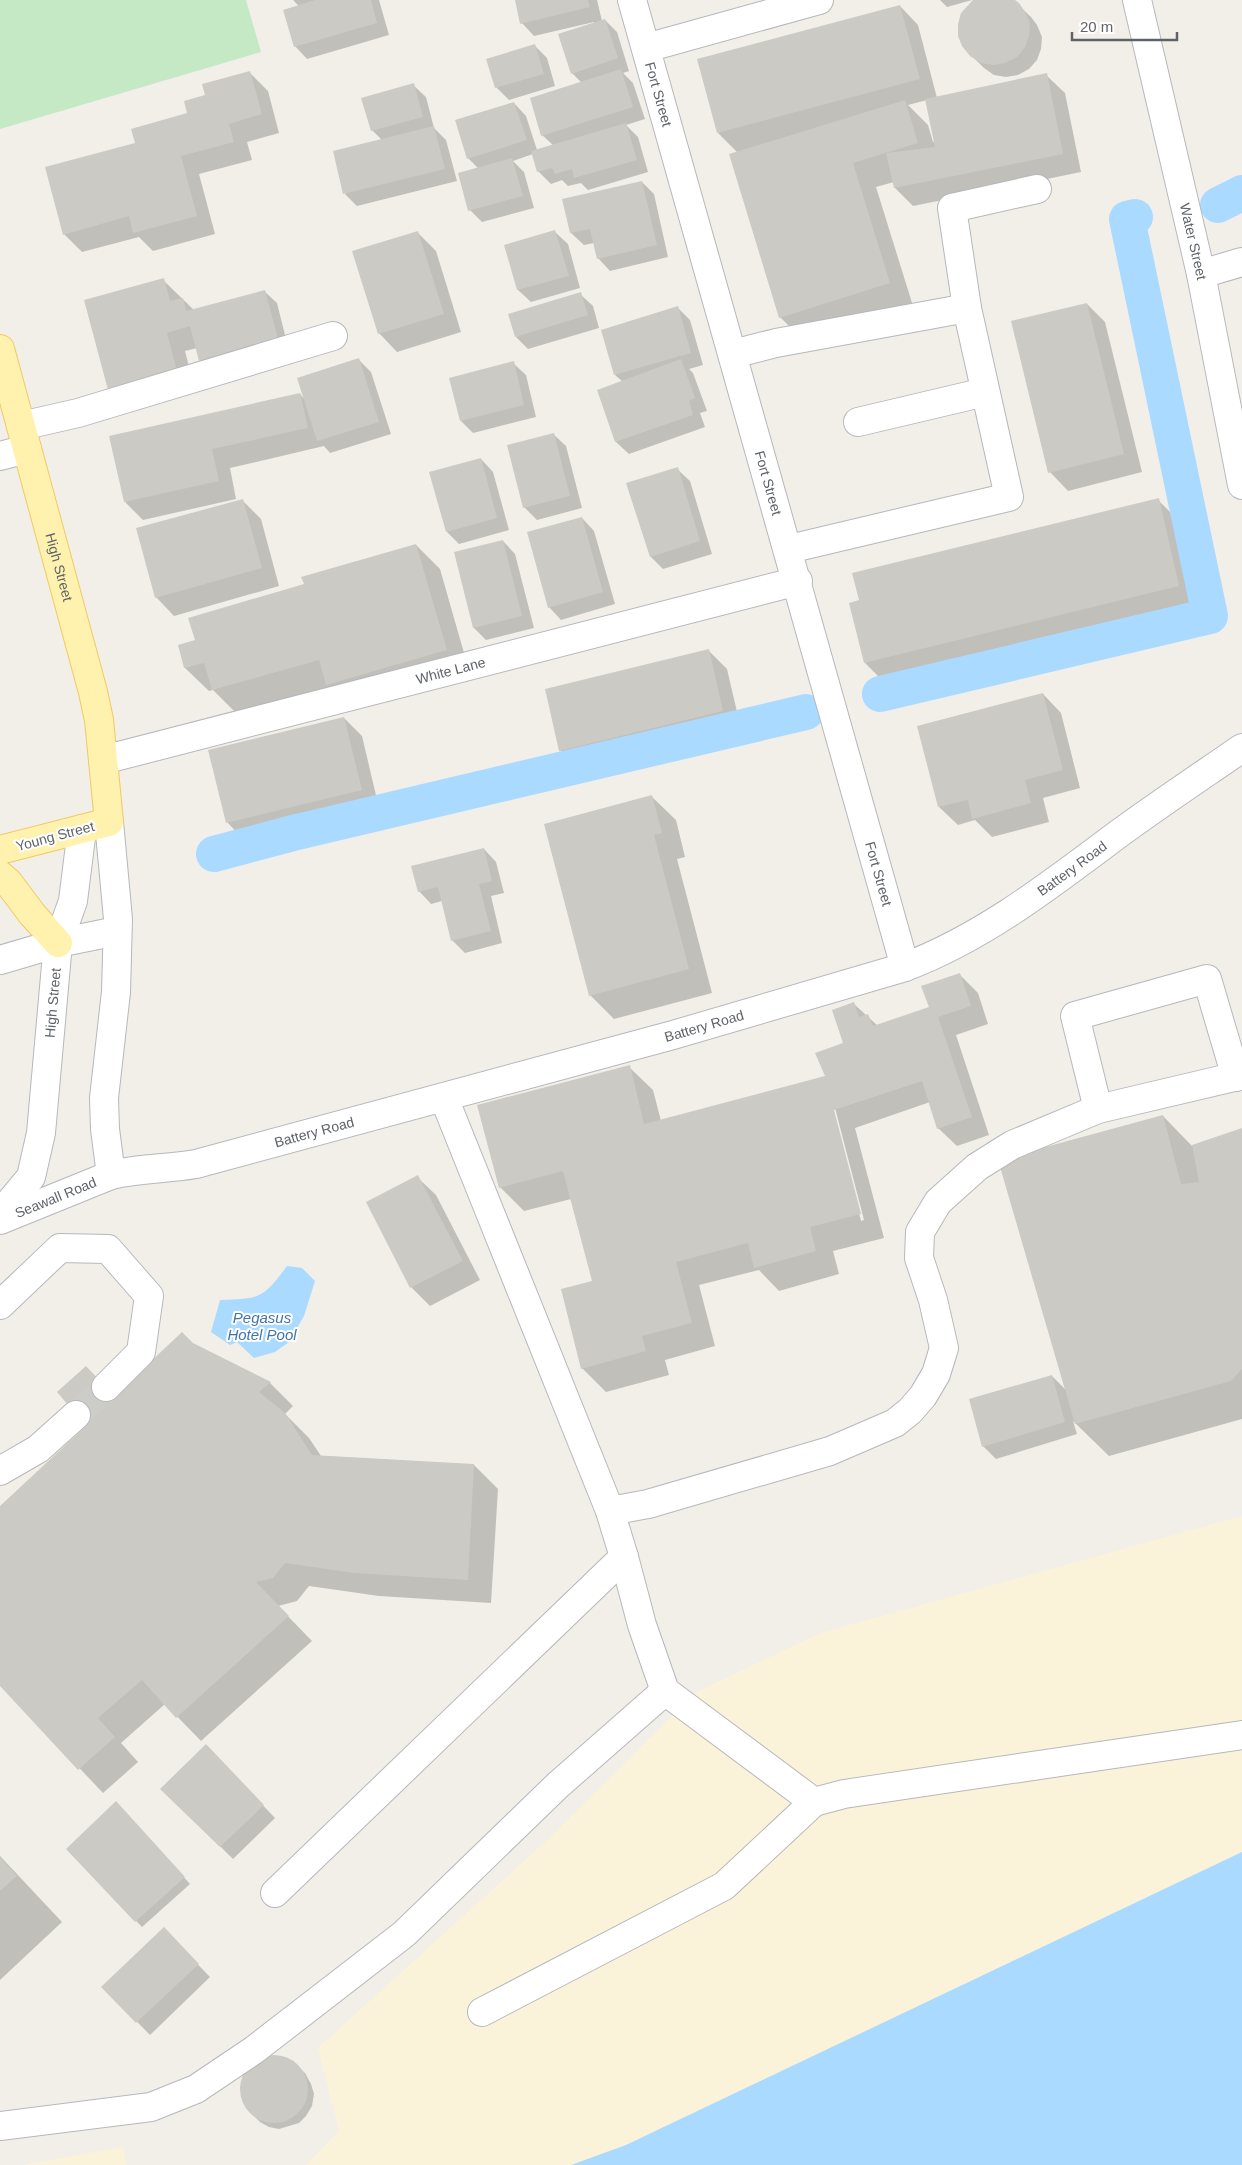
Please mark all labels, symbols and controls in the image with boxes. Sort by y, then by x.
scale bar [1072,10,1177,42]
text: 20 m [1080,18,1113,35]
street label: Fort Street [642,60,675,128]
street label: Water Street [1177,202,1210,281]
street label: Fort Street [752,449,785,517]
street label: High Street [42,531,76,603]
street label: White Lane [414,654,487,687]
street label: Young Street [14,818,96,854]
street label: Battery Road [1034,838,1110,899]
street label: Fort Street [862,840,895,908]
street label: High Street [42,967,64,1039]
street label: Battery Road [663,1007,746,1045]
street label: Battery Road [273,1114,356,1150]
street label: Seawall Road [13,1174,99,1221]
water label: Pegasus Hotel Pool [227,1309,297,1343]

